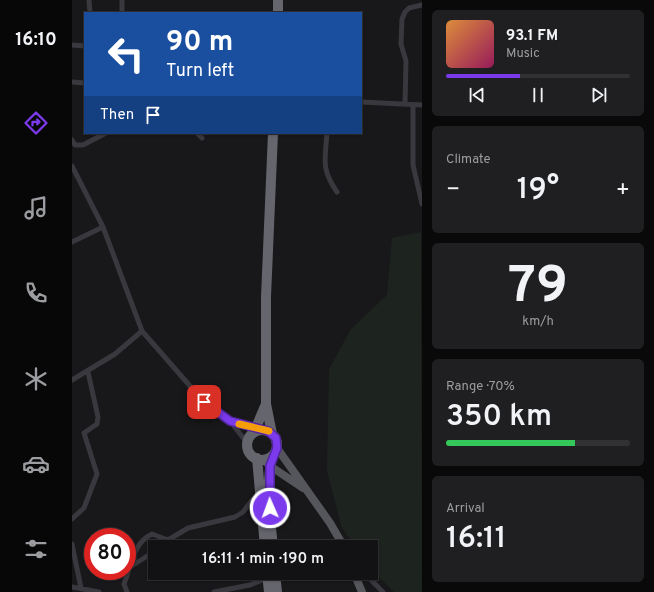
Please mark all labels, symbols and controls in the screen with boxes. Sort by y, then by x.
text: 90 m [166,25,233,61]
text: 93.1 FM [506,27,558,46]
icon: left [100,28,152,80]
text: 16:10 [15,29,57,52]
text: Music [506,46,540,62]
text: Turn left [166,60,234,83]
icon: previous [466,84,488,106]
icon: pause [527,84,549,106]
icon: next [588,84,610,106]
icon: arrive [142,104,164,126]
text: Then [100,106,134,125]
icon: directions [22,109,50,137]
text: Climate [446,152,491,168]
text: 19° [517,172,559,209]
text: − [446,177,460,204]
text: + [616,177,630,204]
icon: music [22,194,50,222]
text: 79 [508,255,568,321]
icon: phone [22,279,50,307]
text: km/h [522,314,554,330]
icon: climate [22,365,50,393]
text: Range · 70% [446,379,515,395]
pin [187,385,221,419]
icon: arrive [193,391,215,413]
text: 350 km [446,399,552,436]
icon: car [22,450,50,478]
position arrow [249,487,291,529]
text: Arrival [446,501,485,517]
text: 16:11 [446,521,507,558]
speed limit sign: 80 [84,528,136,580]
icon: filters [22,535,50,563]
text: 16:11 · 1 min · 190 m [202,550,324,569]

